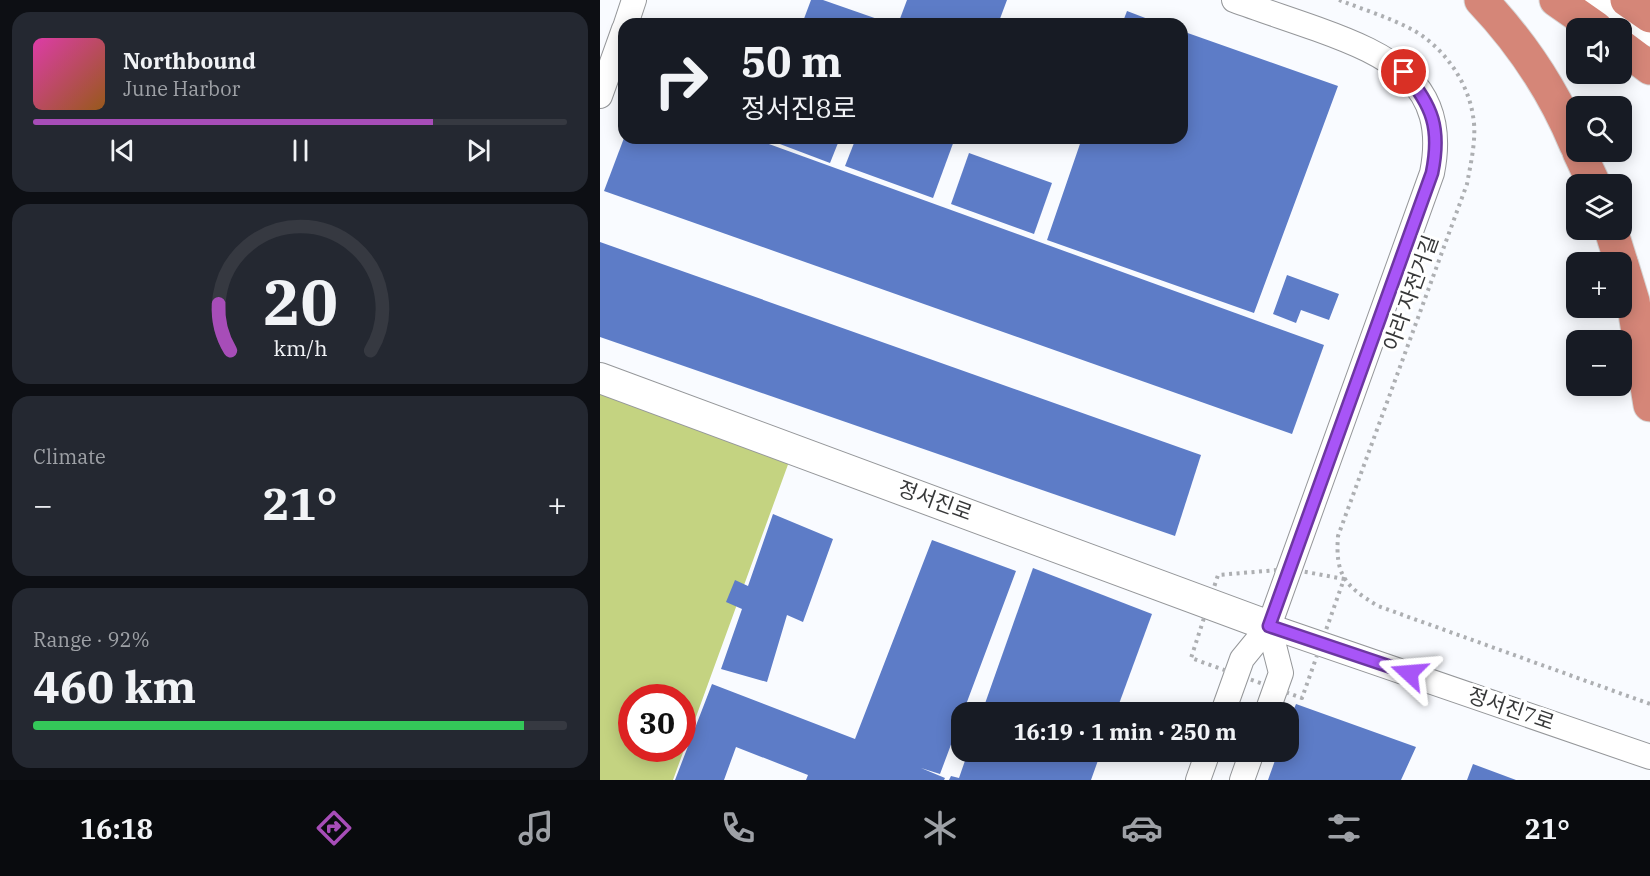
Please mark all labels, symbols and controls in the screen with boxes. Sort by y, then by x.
map controls [1566,18,1632,396]
button: sound [1566,18,1632,84]
text: 50 m [741,34,842,89]
icon: right [642,42,720,120]
text: Northbound [123,46,256,75]
pin [1378,46,1429,97]
icon: arrive [1387,55,1420,88]
text: June Harbor [123,75,240,102]
text: 정서진8로 [741,90,857,125]
button: search [1566,96,1632,162]
icon: previous [106,134,139,167]
icon: pause [284,134,317,167]
icon: next [462,134,495,167]
button: layers [1566,174,1632,240]
street label: 아라 자전거길 [1376,231,1444,354]
button: + [1566,252,1632,318]
text: 20 [263,261,337,342]
button: − [1566,330,1632,396]
text: km/h [273,334,327,362]
text: Climate [33,443,106,470]
text: 21° [262,474,338,532]
street label: 정서진로 [894,474,976,526]
text: − [33,483,53,526]
text: + [547,483,567,526]
text: Range · 92% [33,626,150,653]
position arrow [1377,641,1441,705]
text: 460 km [33,657,196,715]
street label: 정서진7로 [1464,680,1558,736]
speed limit sign: 30 [618,684,696,762]
text: 16:19 · 1 min · 250 m [1013,717,1237,746]
icon: directions [313,807,355,849]
icon: music [515,807,557,849]
icon: phone [717,807,759,849]
icon: climate [919,807,961,849]
icon: car [1121,807,1163,849]
icon: filters [1323,807,1365,849]
text: 16:18 [80,811,153,846]
text: 21° [1525,811,1570,846]

